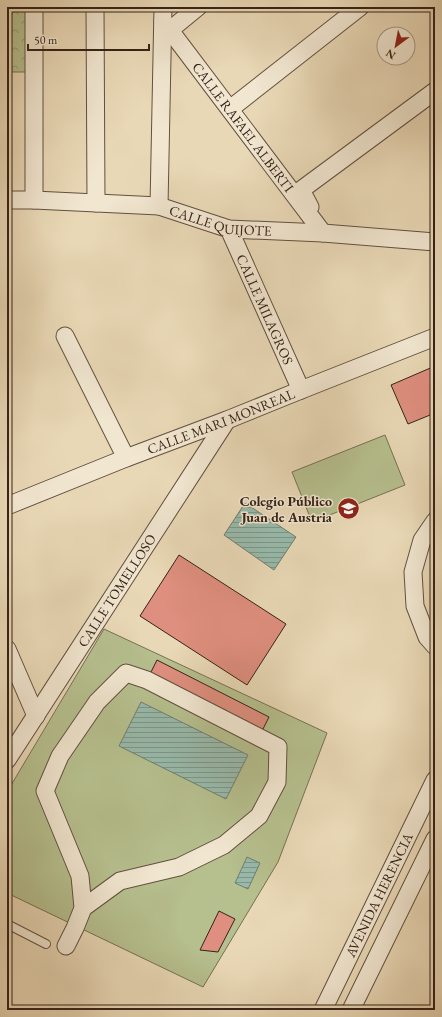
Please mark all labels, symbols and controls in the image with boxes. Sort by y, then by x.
scale bar [28,26,149,52]
north arrow [376,26,416,66]
text: 50 m [34,32,58,48]
text: N [383,46,398,63]
street label: CALLE RAFAEL ALBERTI [188,58,298,196]
street label: CALLE QUIJOTE [167,201,272,240]
street label: CALLE MILAGROS [232,251,297,367]
street label: CALLE MARI MONREAL [145,384,298,458]
place label: Colegio Público Juan de Austria [239,492,333,526]
school or university icon: Colegio Público Juan de Austria [335,496,361,522]
street label: CALLE TOMELLOSO [74,530,160,650]
street label: AVENIDA HERENCIA [341,829,417,961]

